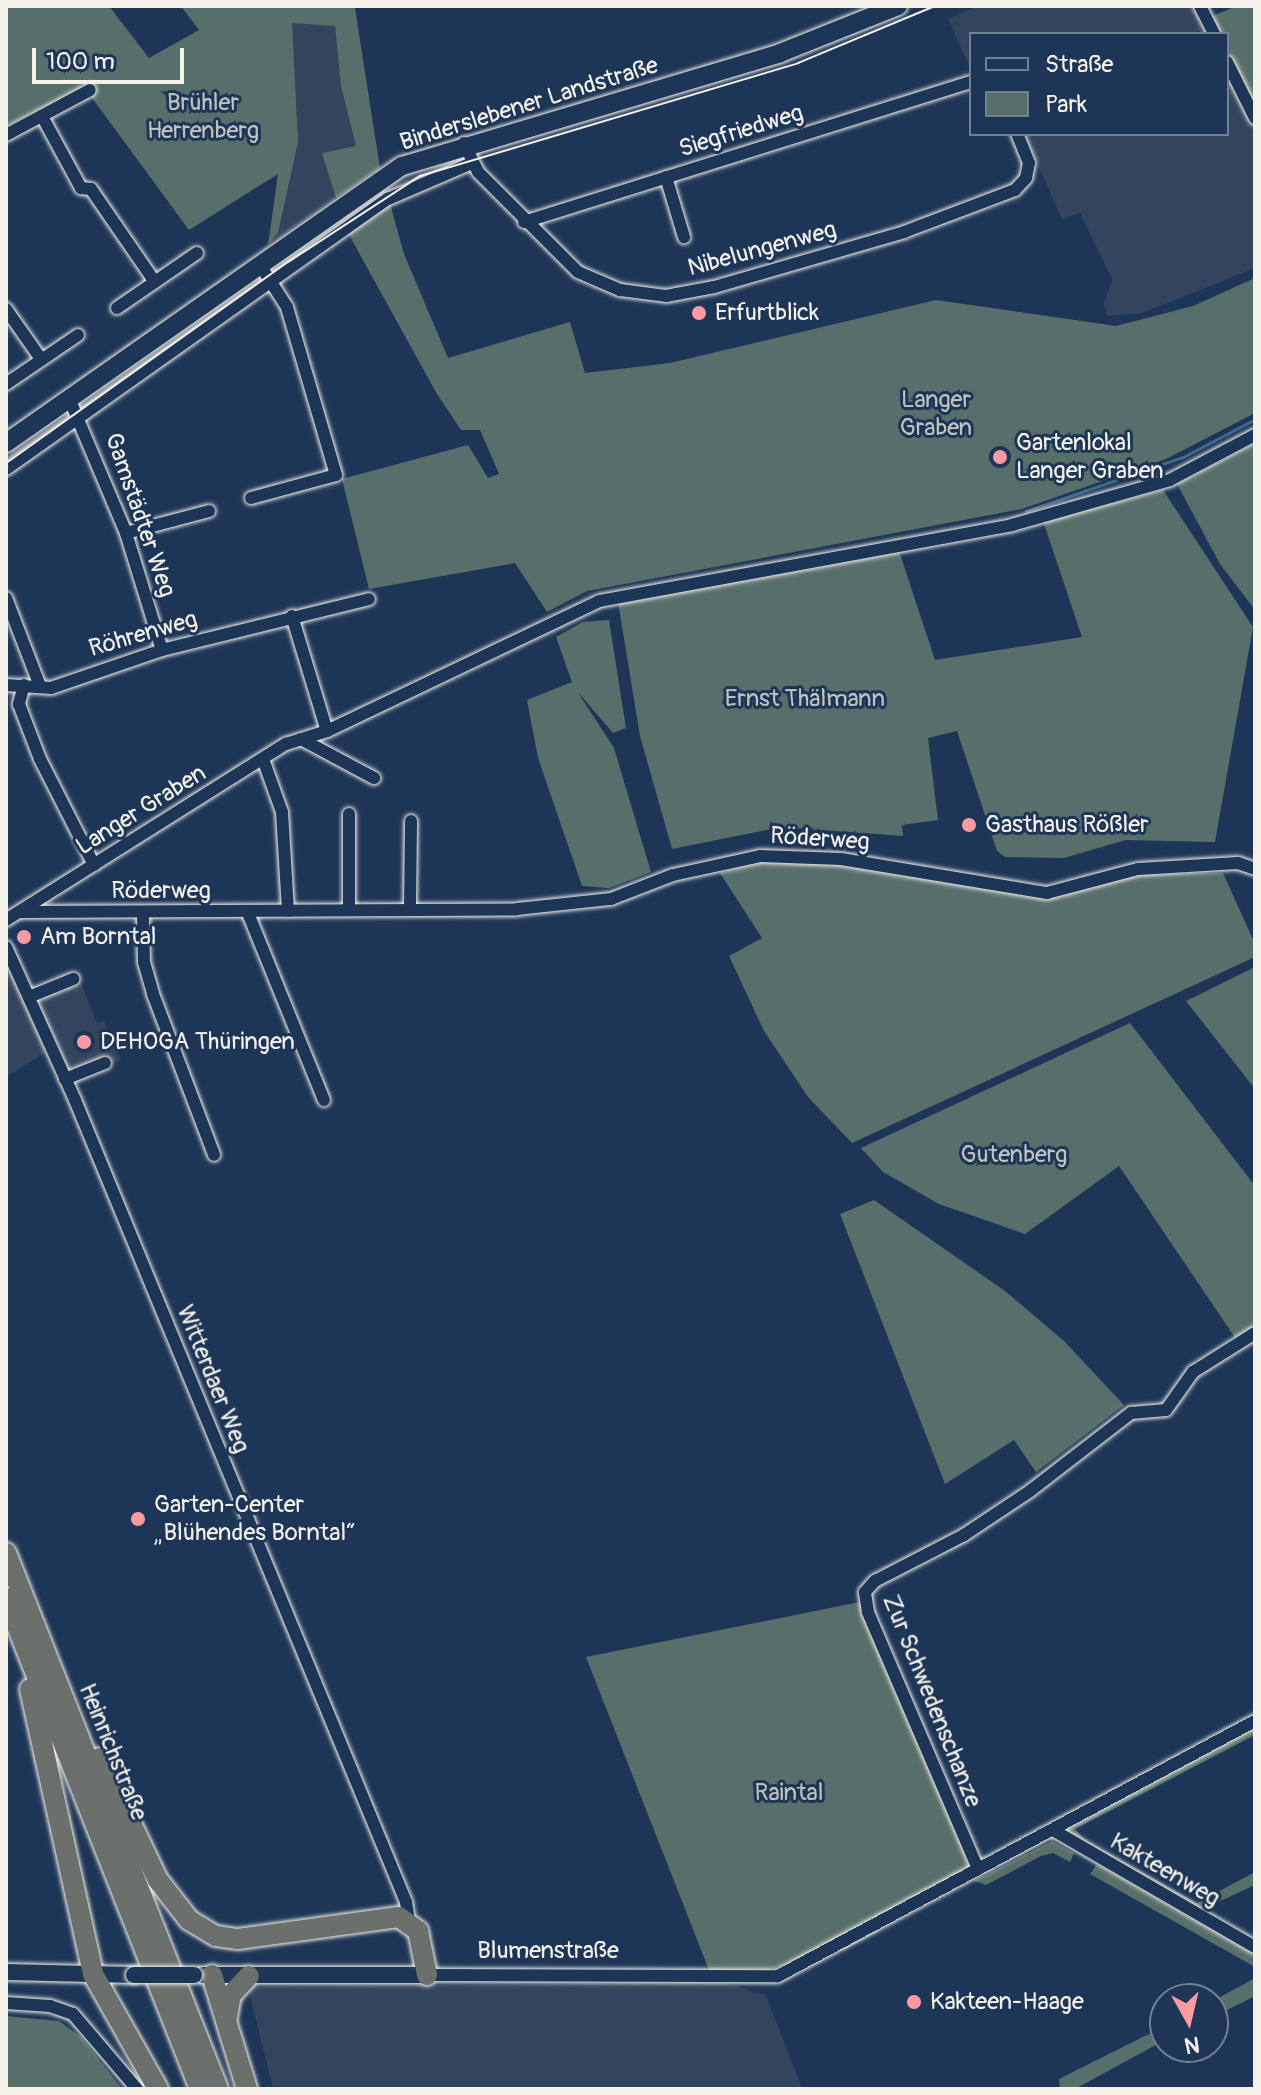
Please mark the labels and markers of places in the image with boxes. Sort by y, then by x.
place label: Erfurtblick [715,299,819,327]
marker: Erfurtblick [690,304,708,322]
place label: Gartenlokal Langer Graben [1016,429,1164,485]
marker: Gartenlokal Langer Graben [991,448,1009,466]
place label: Gasthaus Rößler [985,811,1149,839]
marker: Gasthaus Rößler [960,816,978,834]
place label: Am Borntal [40,923,157,951]
marker: Am Borntal [15,928,33,946]
place label: DEHOGA Thüringen [100,1028,295,1056]
marker: DEHOGA Thüringen [75,1033,93,1051]
place label: Garten-Center „Blühendes Borntal“ [154,1491,356,1547]
marker: Garten-Center „Blühendes Borntal“ [129,1510,147,1528]
place label: Kakteen-Haage [930,1988,1084,2016]
marker: Kakteen-Haage [905,1993,923,2011]

